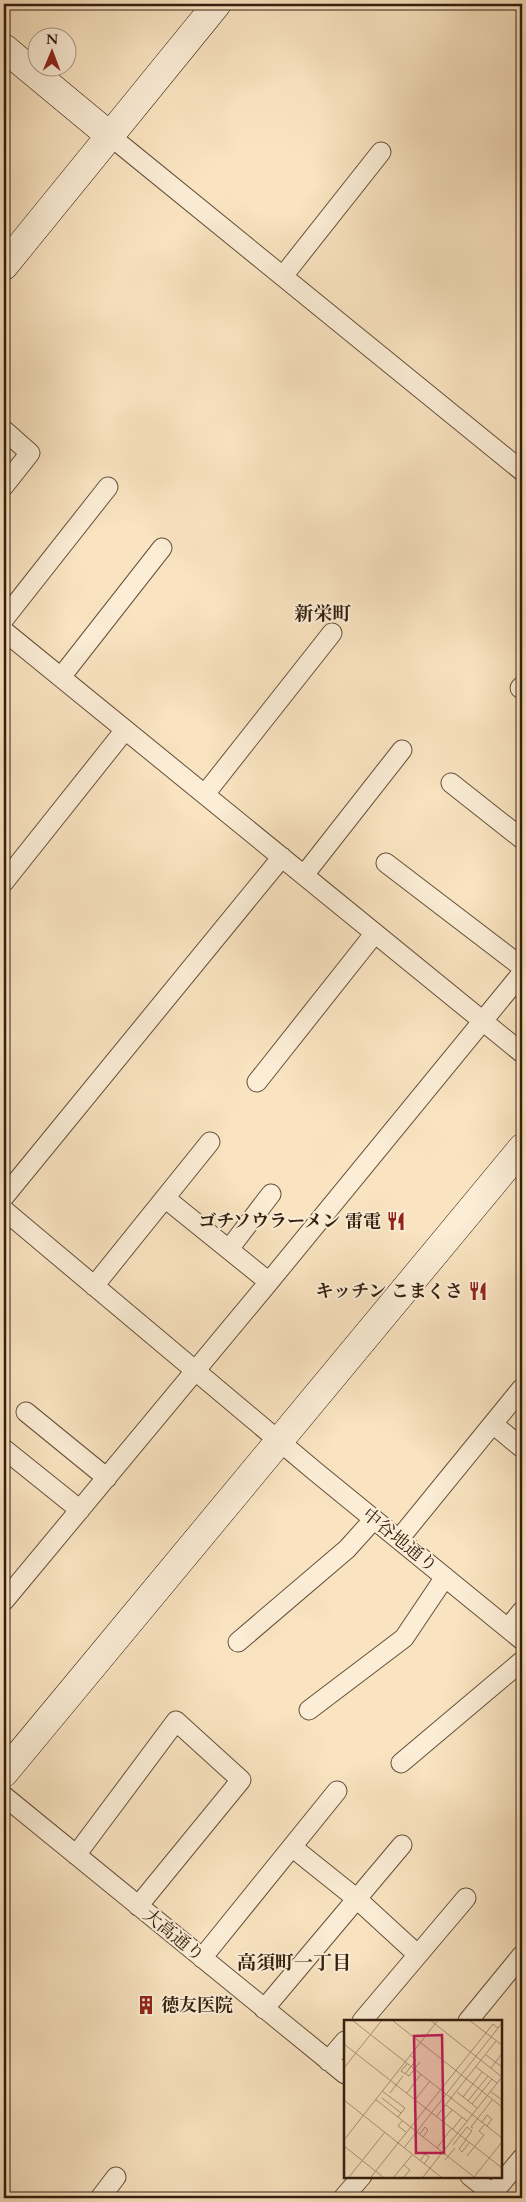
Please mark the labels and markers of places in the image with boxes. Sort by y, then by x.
place label: ゴチソウラーメン 雷電 [198,1209,381,1234]
restaurant icon: ゴチソウラーメン 雷電 [385,1210,407,1232]
place label: キッチン こまくさ [315,1279,463,1304]
restaurant icon: キッチン こまくさ [467,1280,489,1302]
place label: 徳友医院 [161,1993,233,2018]
building icon: 徳友医院 [135,1994,157,2016]

